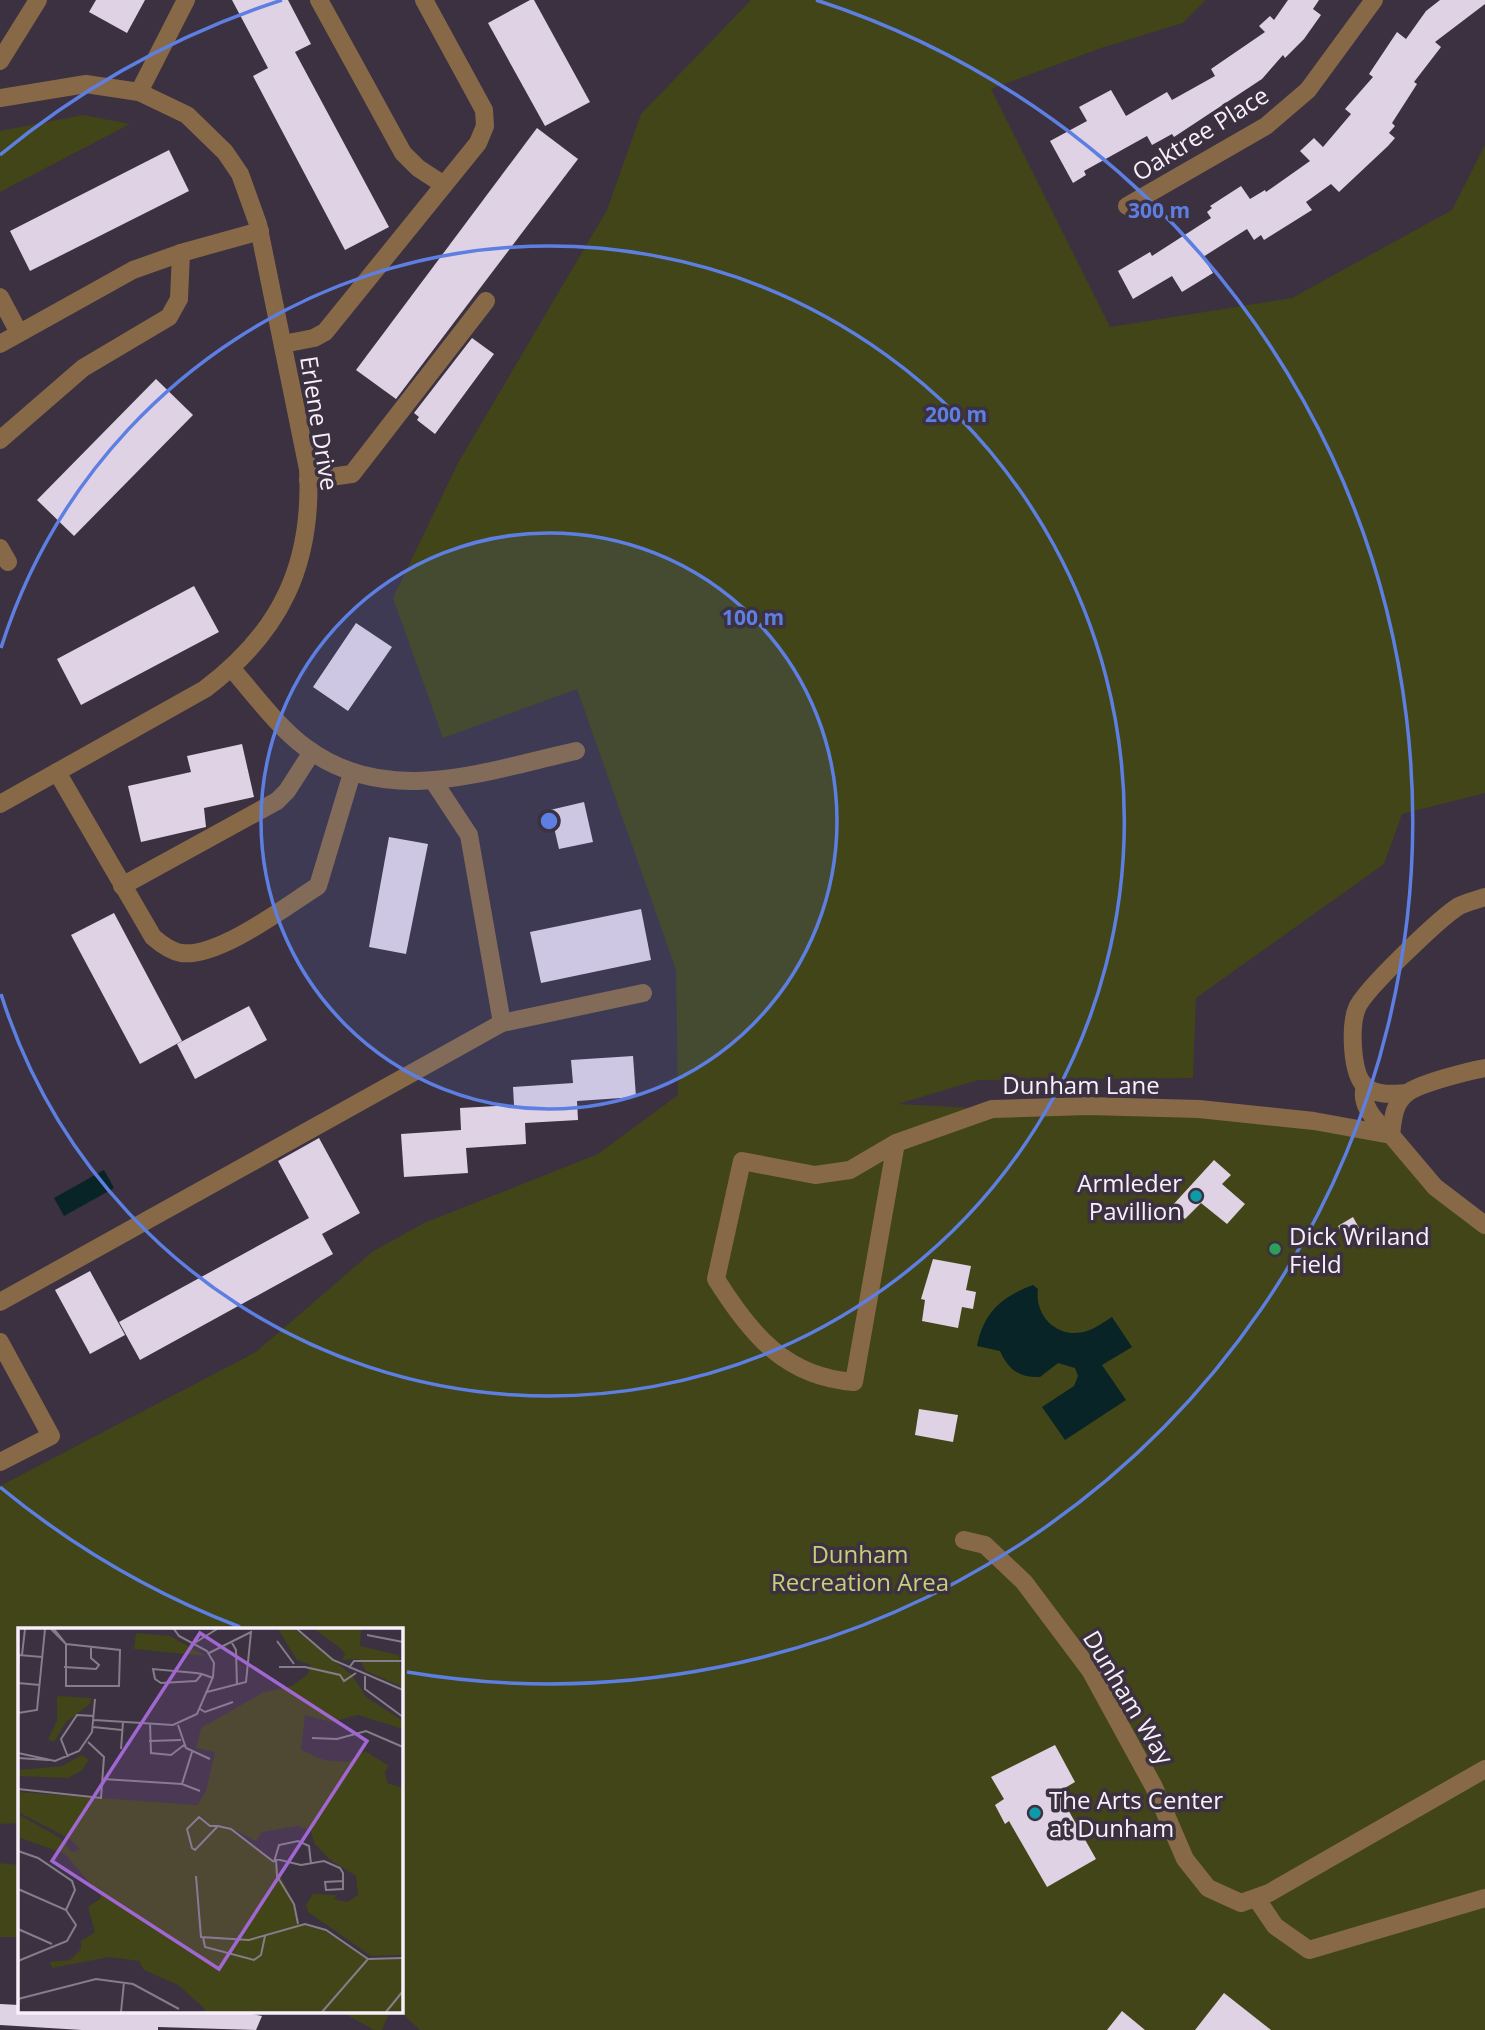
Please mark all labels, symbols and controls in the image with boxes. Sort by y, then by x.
street label: Oaktree Place [1126,78,1274,188]
text: 300 m [1128,196,1190,224]
street label: Erlene Drive [293,353,347,493]
text: 200 m [925,400,987,428]
text: 100 m [722,603,784,631]
centre of rings [537,809,561,833]
street label: Dunham Lane [1002,1068,1160,1101]
place label: Armleder Pavillion [1077,1166,1182,1227]
marker: Armleder Pavillion [1188,1188,1204,1204]
place label: Dick Wriland Field [1289,1219,1430,1280]
marker: Dick Wriland Field [1267,1241,1283,1257]
park label: Dunham Recreation Area [771,1537,949,1598]
street label: Dunham Way [1076,1624,1182,1771]
inset map [18,1628,402,2012]
place label: The Arts Center at Dunham [1049,1783,1223,1844]
marker: The Arts Center at Dunham [1027,1805,1043,1821]

